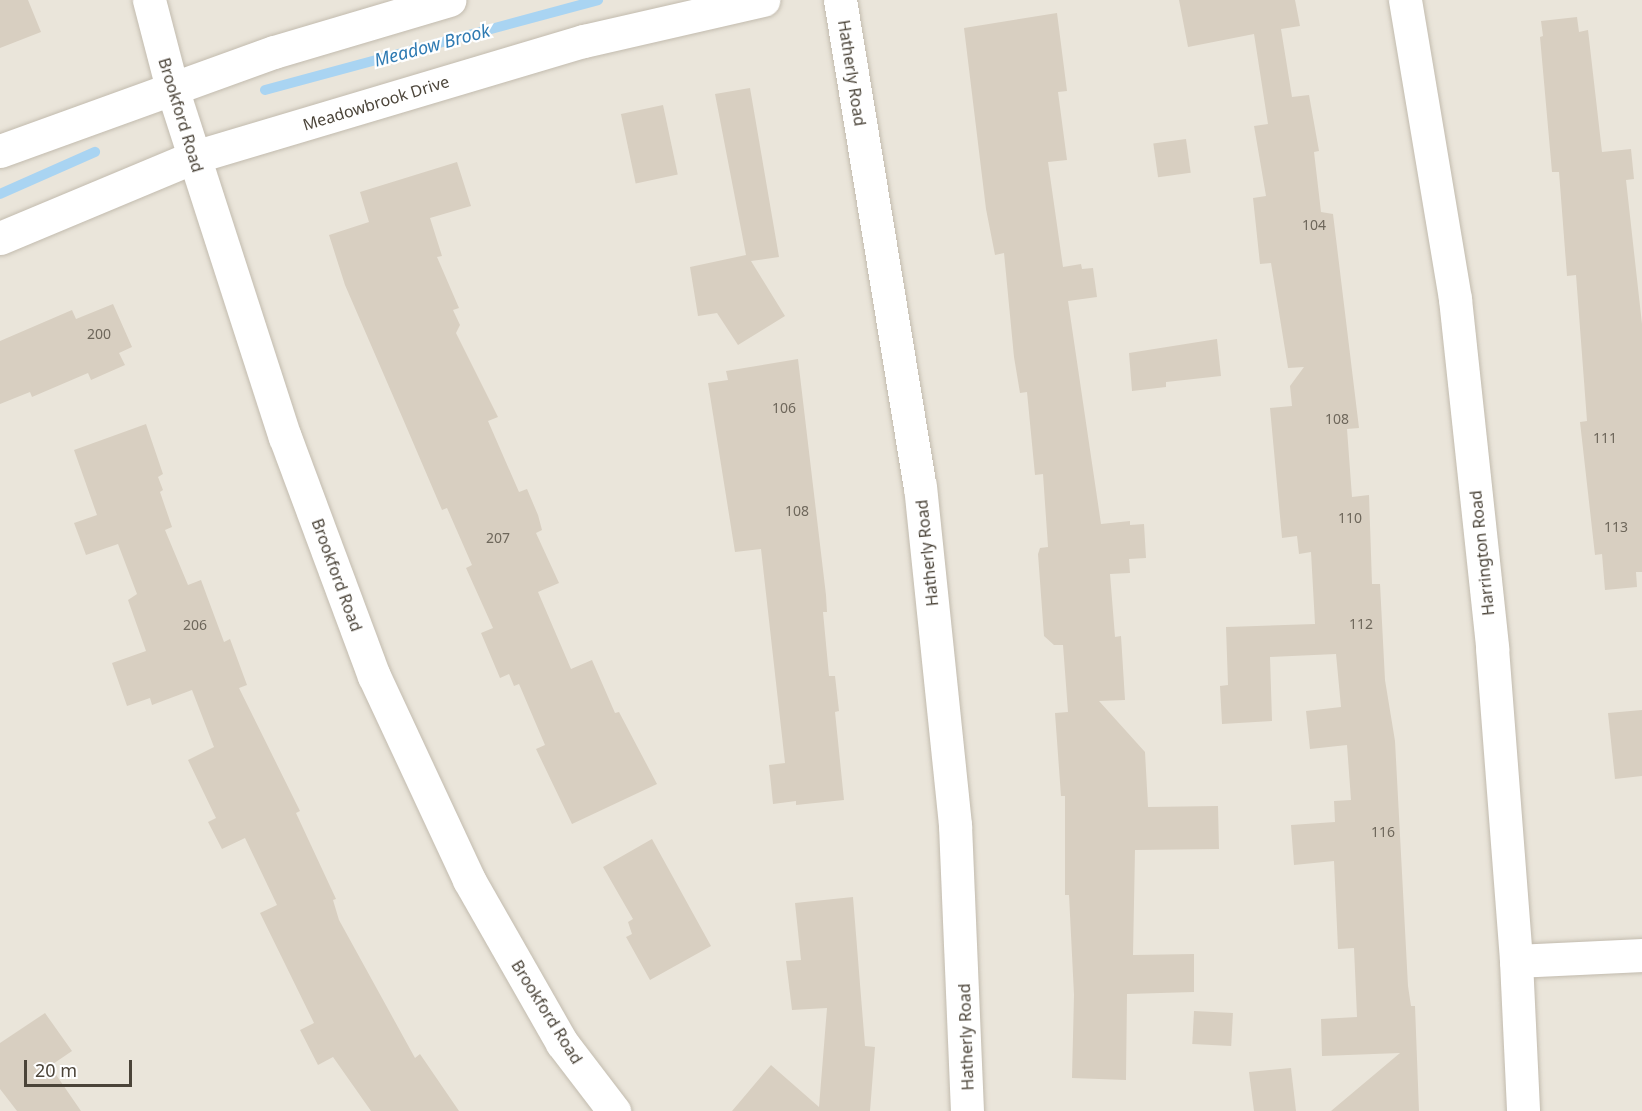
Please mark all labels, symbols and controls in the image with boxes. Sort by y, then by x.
water label: Meadow Brook [372,19,492,71]
street label: Hatherly Road [834,19,870,127]
street label: Brookford Road [154,56,208,174]
street label: Meadowbrook Drive [300,72,452,134]
house number: 104 [1302,217,1326,233]
house number: 200 [87,326,111,342]
house number: 106 [772,400,796,416]
house number: 108 [1325,411,1349,427]
house number: 111 [1593,430,1617,446]
street label: Harrington Road [1466,489,1498,617]
street label: Hatherly Road [912,499,942,607]
house number: 108 [785,503,809,519]
house number: 110 [1338,510,1362,526]
street label: Brookford Road [308,516,366,634]
house number: 113 [1604,519,1628,535]
house number: 207 [486,530,510,546]
house number: 112 [1349,616,1373,632]
house number: 206 [183,617,207,633]
house number: 116 [1371,824,1395,840]
street label: Brookford Road [507,957,587,1067]
street label: Hatherly Road [955,983,977,1091]
scale bar [27,1048,135,1086]
text: 20 m [35,1058,77,1082]

